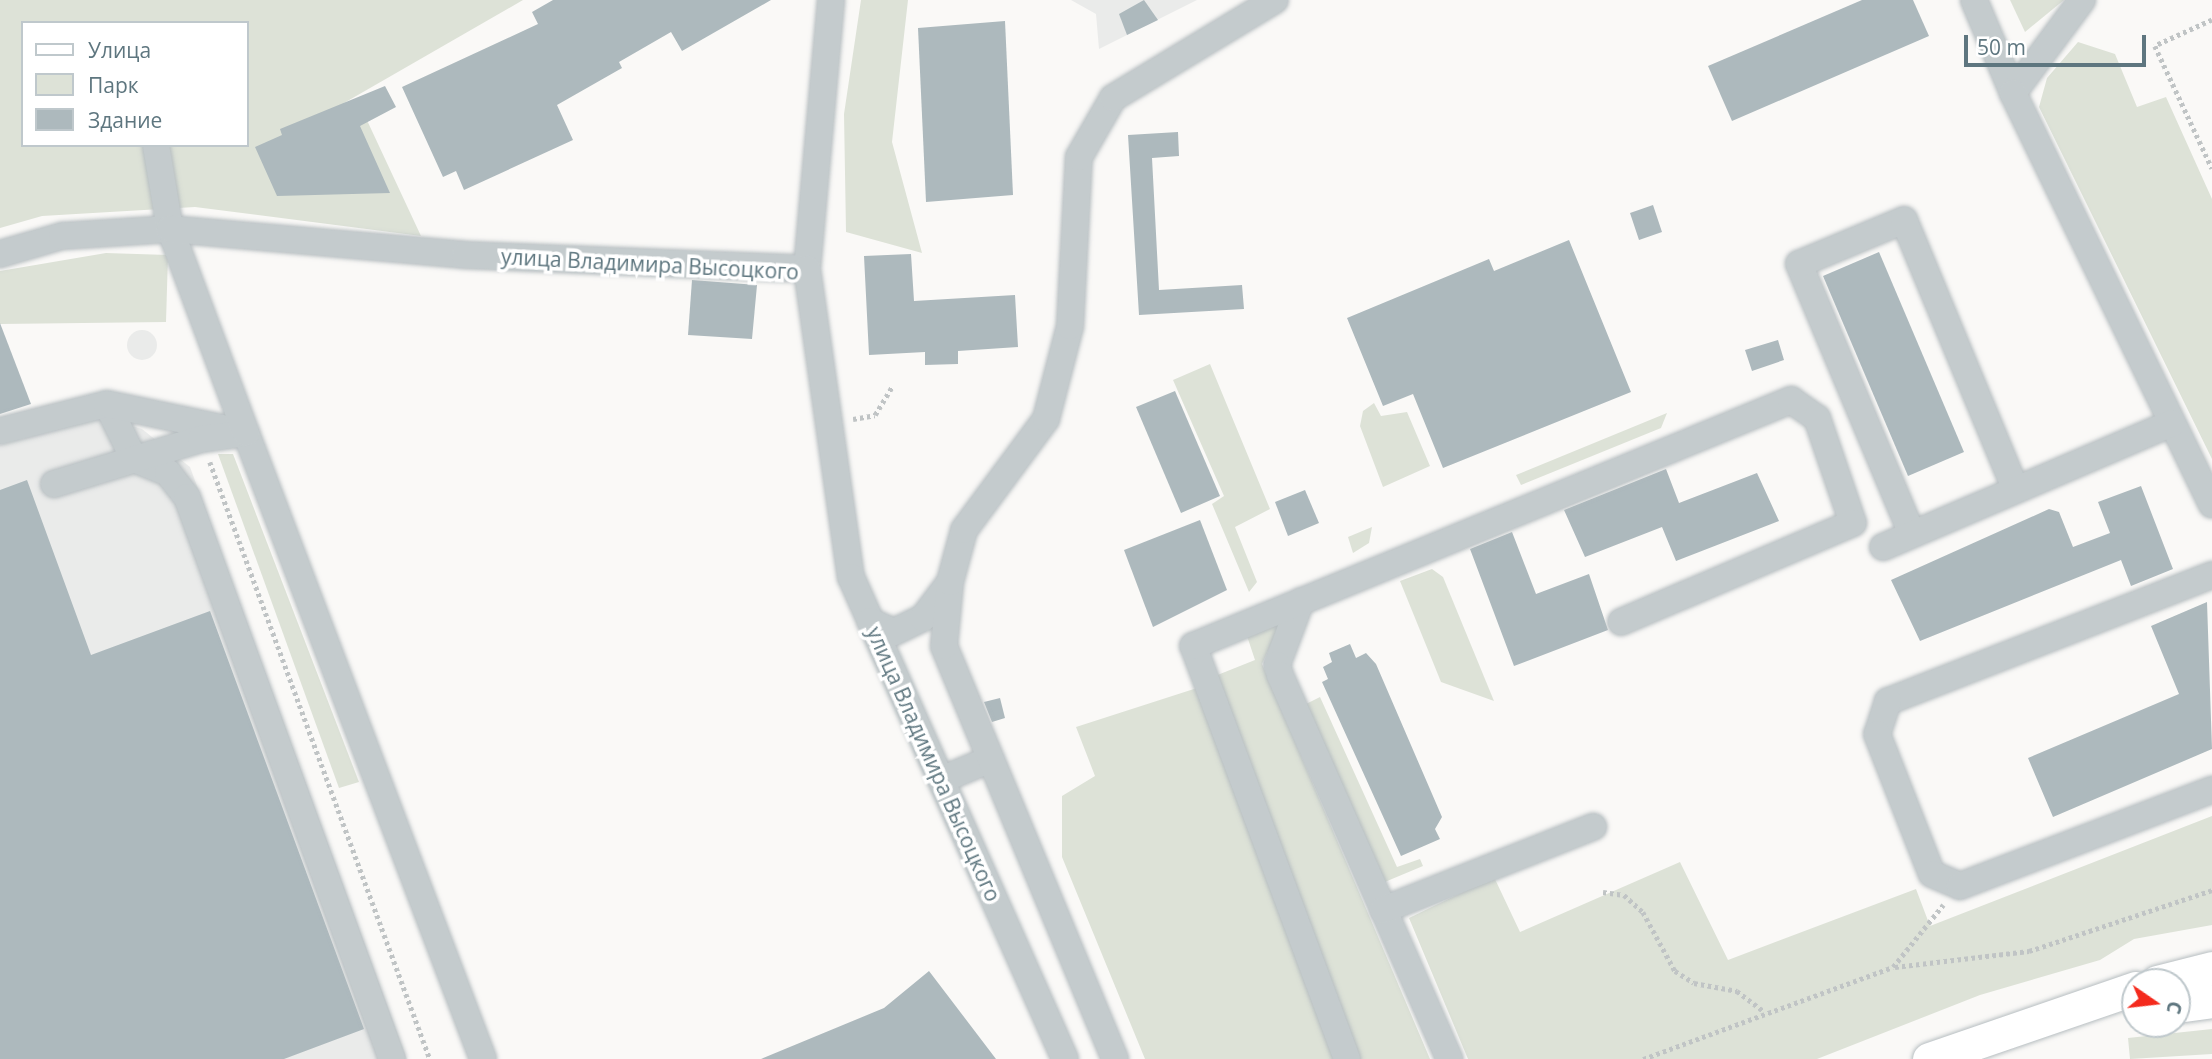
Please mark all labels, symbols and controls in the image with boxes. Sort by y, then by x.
legend [21,21,248,147]
scale bar [1967,21,2149,65]
text: 50 m [1977,33,2026,61]
text: Улица [88,36,151,64]
text: Парк [88,71,139,99]
text: Здание [88,106,162,134]
street label: улица Владимира Высоцкого [500,244,800,284]
street label: улица Владимира Высоцкого [862,623,1006,905]
north arrow [2121,968,2191,1038]
text: С [2160,999,2189,1017]

